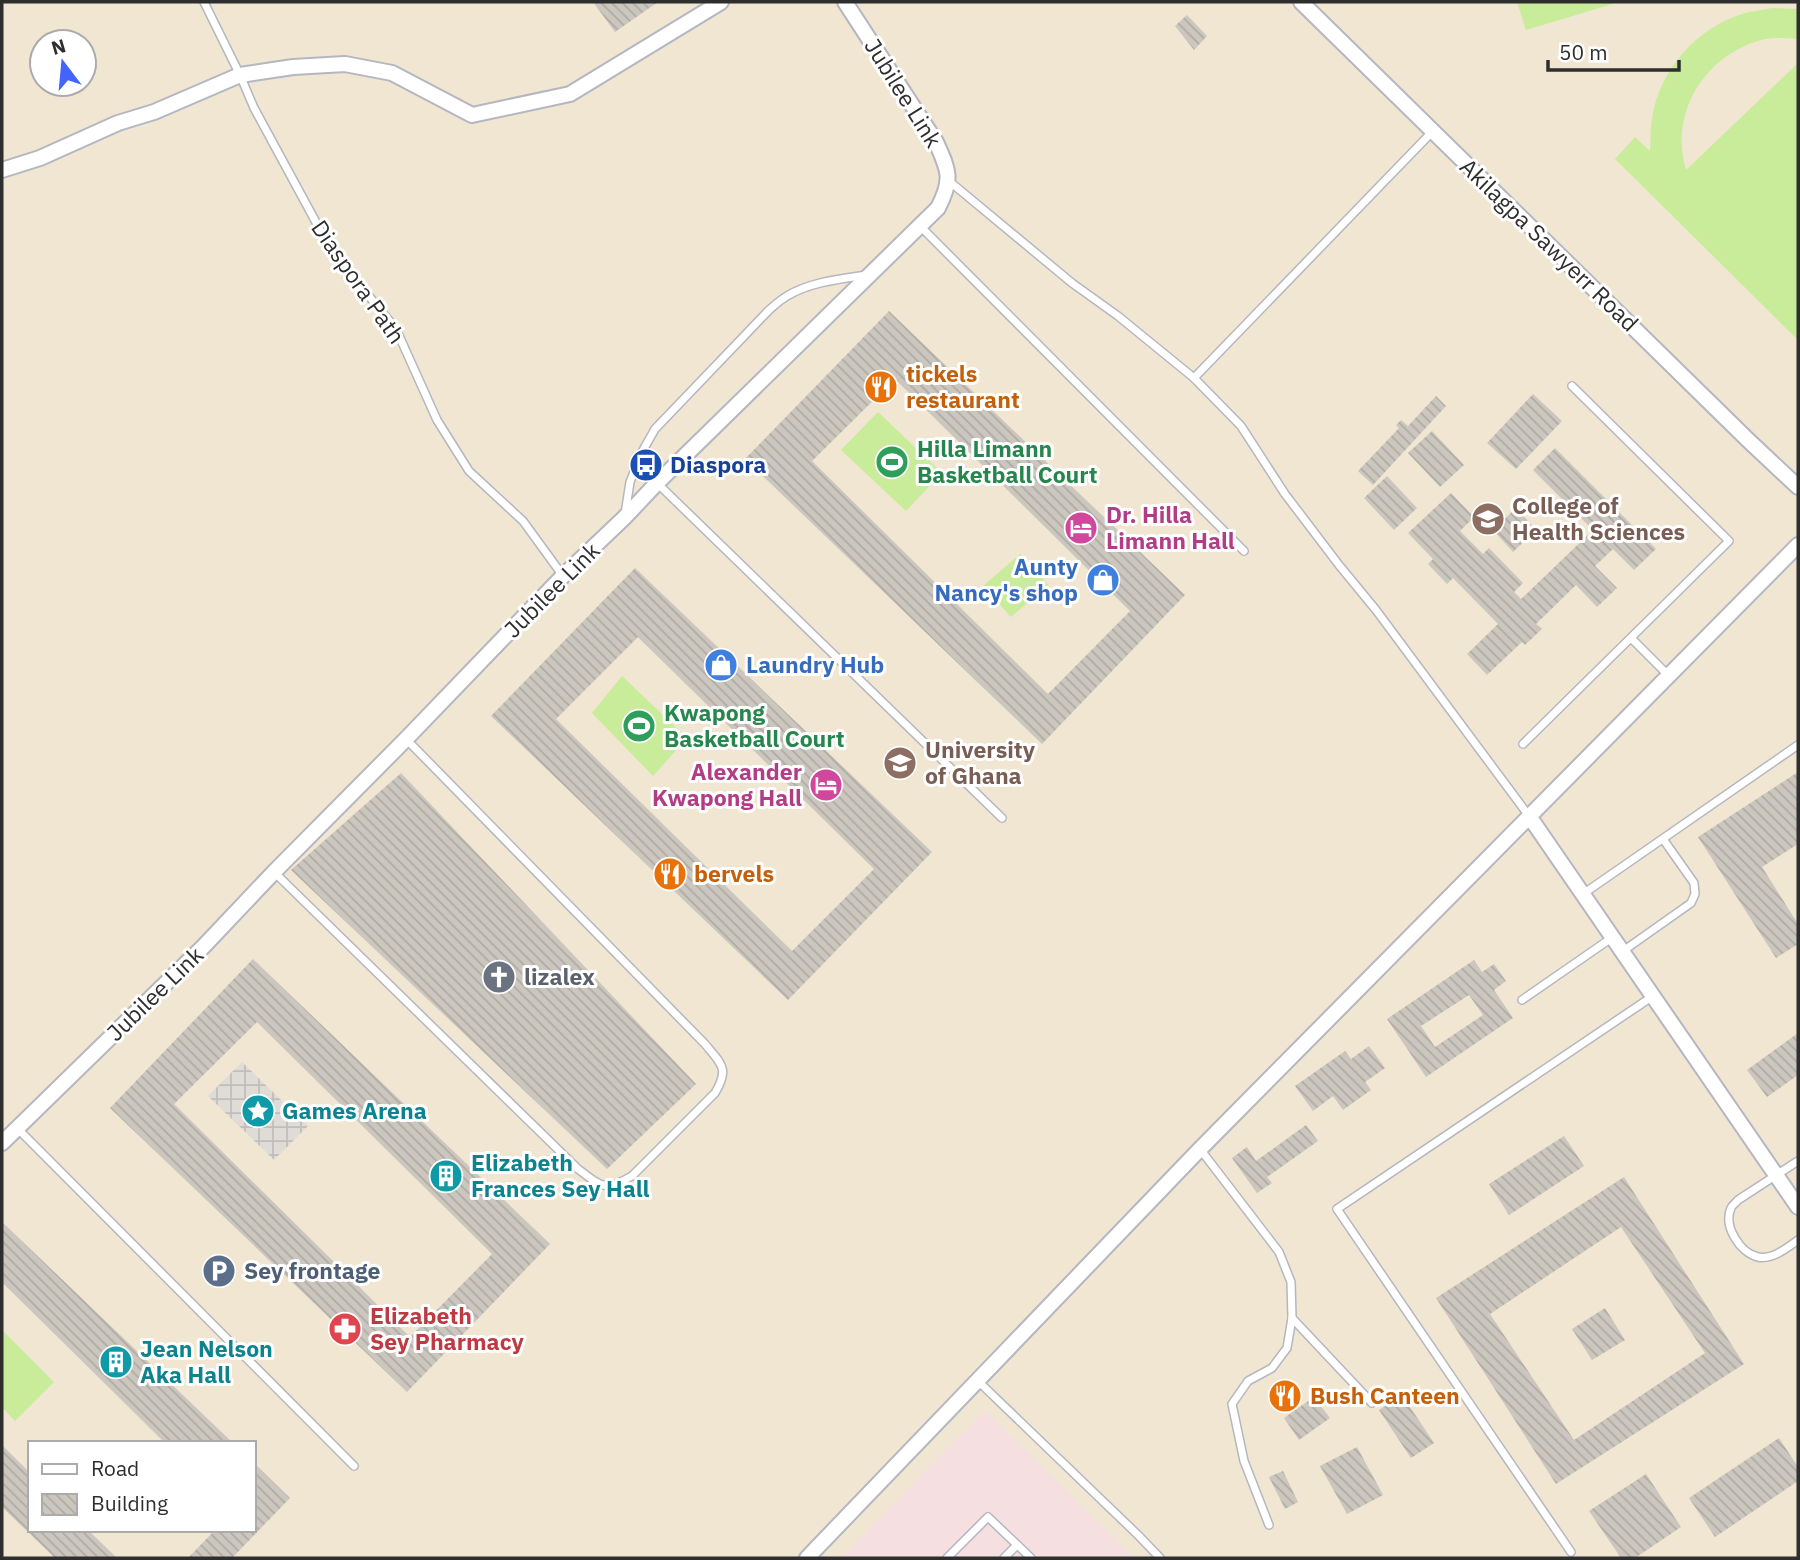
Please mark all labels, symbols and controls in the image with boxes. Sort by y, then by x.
north arrow [28,28,98,98]
scale bar [1548,28,1679,72]
street label: Jubilee Link [858,32,949,153]
text: N [48,33,68,60]
text: 50 m [1559,38,1608,66]
street label: Akilagpa Sawyerr Road [1454,151,1645,337]
street label: Diaspora Path [305,214,412,349]
place label: tickels restaurant [906,358,1020,414]
restaurant icon: tickels restaurant [862,368,900,406]
place label: Hilla Limann Basketball Court [917,433,1098,489]
sports icon: Hilla Limann Basketball Court [873,443,911,481]
bus stop icon: Diaspora [627,446,665,484]
place label: Diaspora [670,449,766,479]
place label: College of Health Sciences [1512,490,1685,546]
place label: Dr. Hilla Limann Hall [1106,499,1235,555]
school or university icon: College of Health Sciences [1469,500,1507,538]
hotel icon: Dr. Hilla Limann Hall [1062,509,1100,547]
street label: Jubilee Link [497,535,605,643]
place label: Aunty Nancy's shop [934,551,1079,607]
shop icon: Aunty Nancy's shop [1084,561,1122,599]
shop icon: Laundry Hub [702,646,740,684]
place label: Laundry Hub [746,649,884,679]
place label: Kwapong Basketball Court [664,697,845,753]
sports icon: Kwapong Basketball Court [620,707,658,745]
place label: University of Ghana [925,734,1036,790]
school or university icon: University of Ghana [881,744,919,782]
place label: Alexander Kwapong Hall [652,756,802,812]
hotel icon: Alexander Kwapong Hall [807,766,845,804]
restaurant icon: bervels [651,855,689,893]
place label: bervels [694,858,774,888]
street label: Jubilee Link [100,940,209,1047]
church icon: lizalex [480,958,518,996]
place label: lizalex [524,961,595,991]
place icon: Games Arena [239,1092,277,1130]
place label: Games Arena [282,1095,427,1125]
place label: Elizabeth Frances Sey Hall [471,1147,650,1203]
building icon: Elizabeth Frances Sey Hall [427,1157,465,1195]
parking icon: Sey frontage [200,1252,238,1290]
place label: Sey frontage [244,1255,380,1285]
place label: Elizabeth Sey Pharmacy [370,1300,525,1356]
pharmacy icon: Elizabeth Sey Pharmacy [326,1310,364,1348]
place label: Jean Nelson Aka Hall [140,1333,273,1389]
building icon: Jean Nelson Aka Hall [97,1343,135,1381]
restaurant icon: Bush Canteen [1266,1377,1304,1415]
place label: Bush Canteen [1310,1380,1460,1410]
legend [28,1441,256,1532]
text: Road [91,1454,139,1482]
text: Building [91,1489,168,1517]

